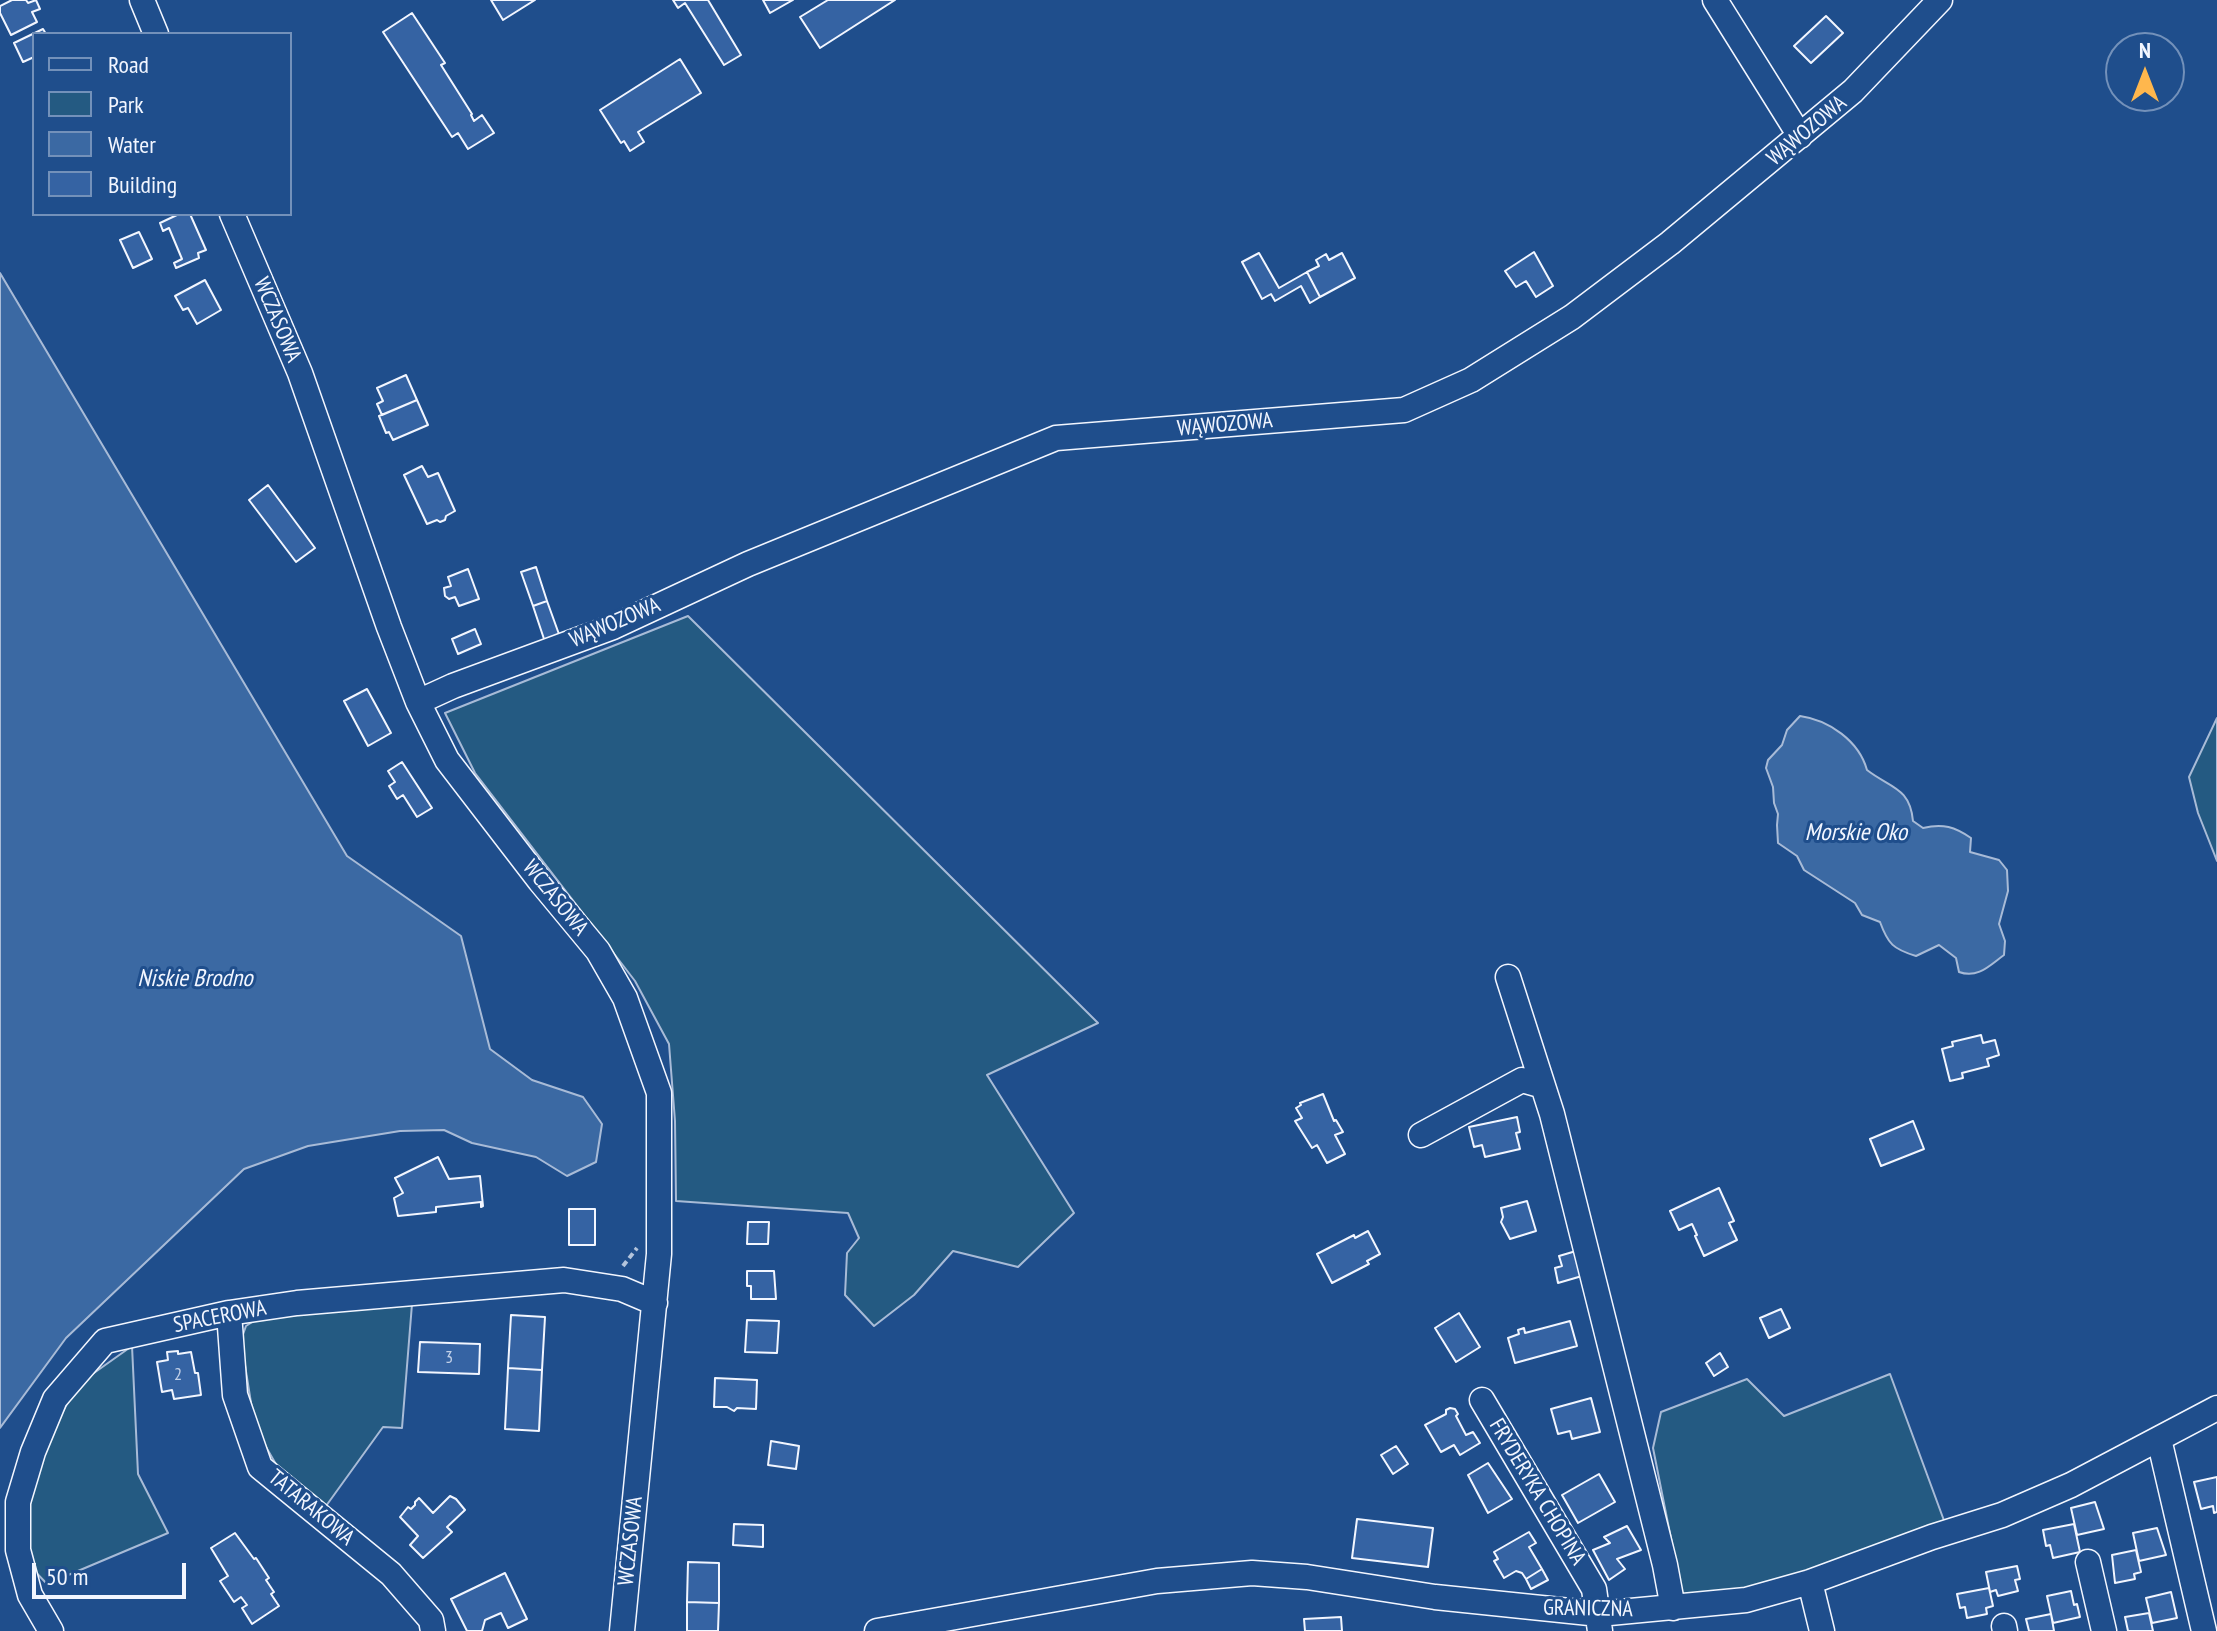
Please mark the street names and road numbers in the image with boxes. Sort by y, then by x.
street label: WĄWOZOWA [1762,90,1852,172]
street label: WCZASOWA [247,274,307,366]
street label: WĄWOZOWA [1176,408,1274,442]
street label: WĄWOZOWA [566,592,664,654]
street label: WCZASOWA [517,855,593,941]
street label: SPACEROWA [171,1295,269,1339]
street label: FRYDERYKA CHOPINA [1483,1414,1591,1570]
street label: TATARAKOWA [263,1464,359,1552]
street label: WCZASOWA [613,1495,649,1587]
street label: GRANICZNA [1543,1595,1633,1623]

